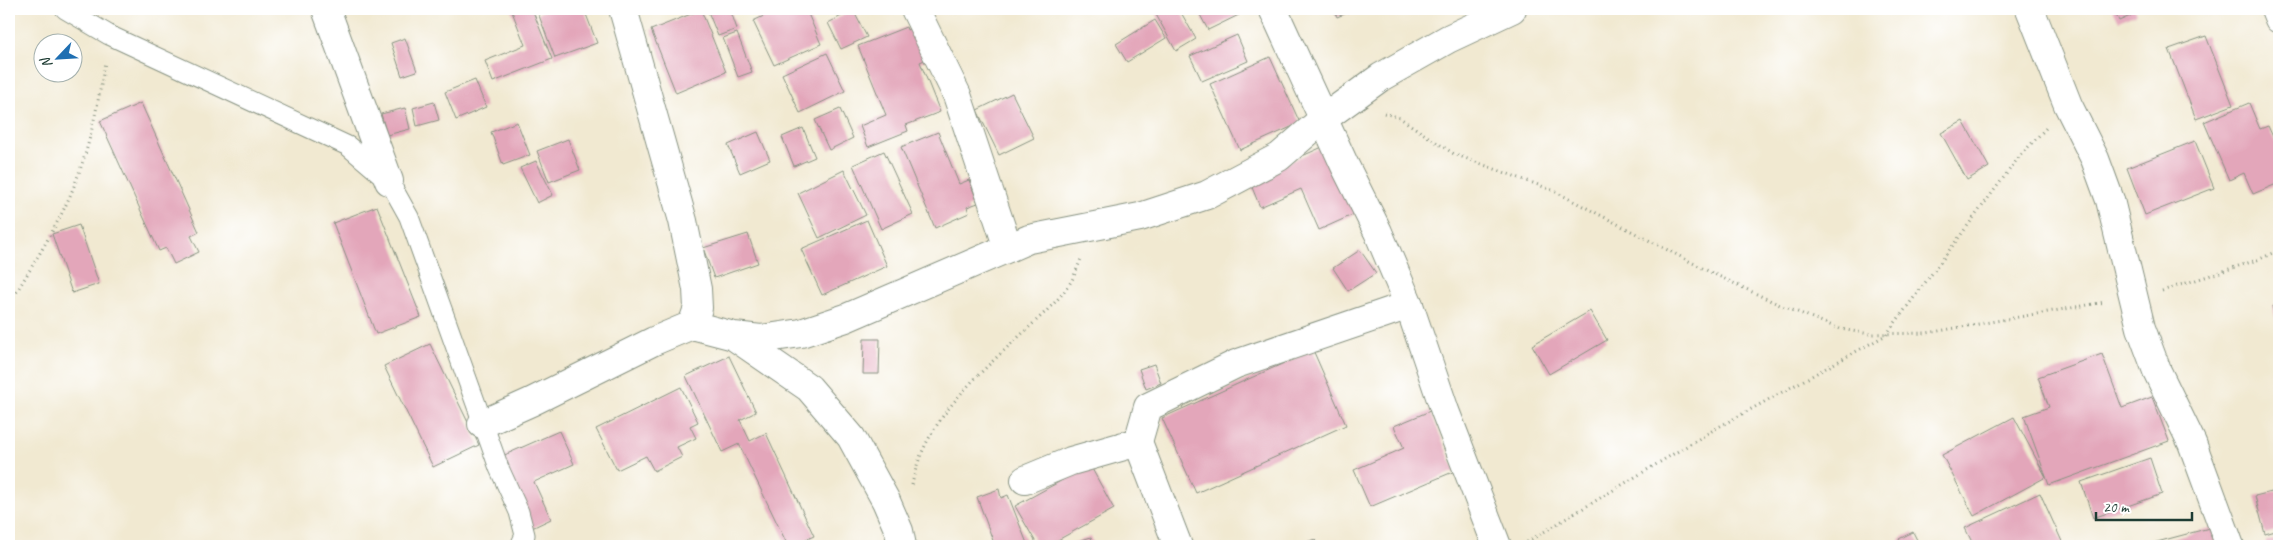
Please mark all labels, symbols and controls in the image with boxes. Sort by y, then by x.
north arrow [32,32,82,82]
text: N [36,54,56,71]
scale bar [2096,490,2192,522]
text: 20 m [2103,498,2130,517]

